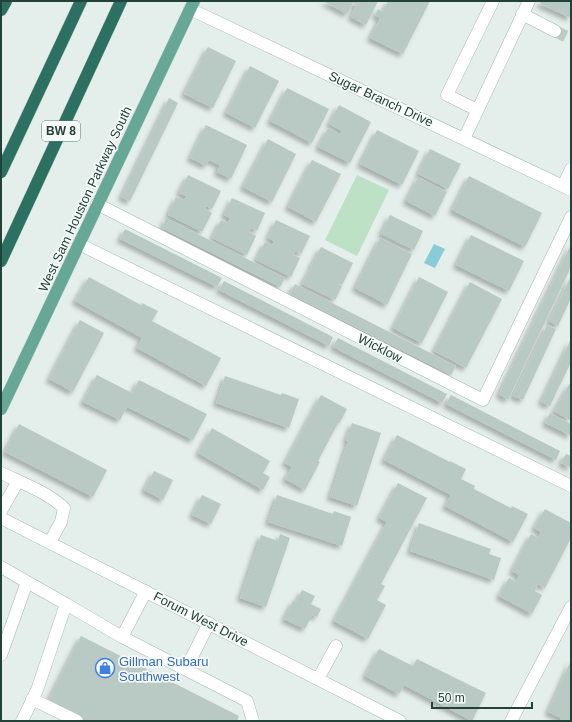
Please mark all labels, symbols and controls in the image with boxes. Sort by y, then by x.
street label: Sugar Branch Drive [326,68,436,130]
street label: West Sam Houston Parkway South [35,104,135,294]
road number: BW 8 [42,121,80,141]
street label: Wicklow [355,330,405,366]
street label: Forum West Drive [151,589,251,649]
place label: Gillman Subaru Southwest [119,654,209,684]
shop icon: Gillman Subaru Southwest [94,657,116,679]
scale bar [432,684,532,710]
text: 50 m [438,691,465,705]

